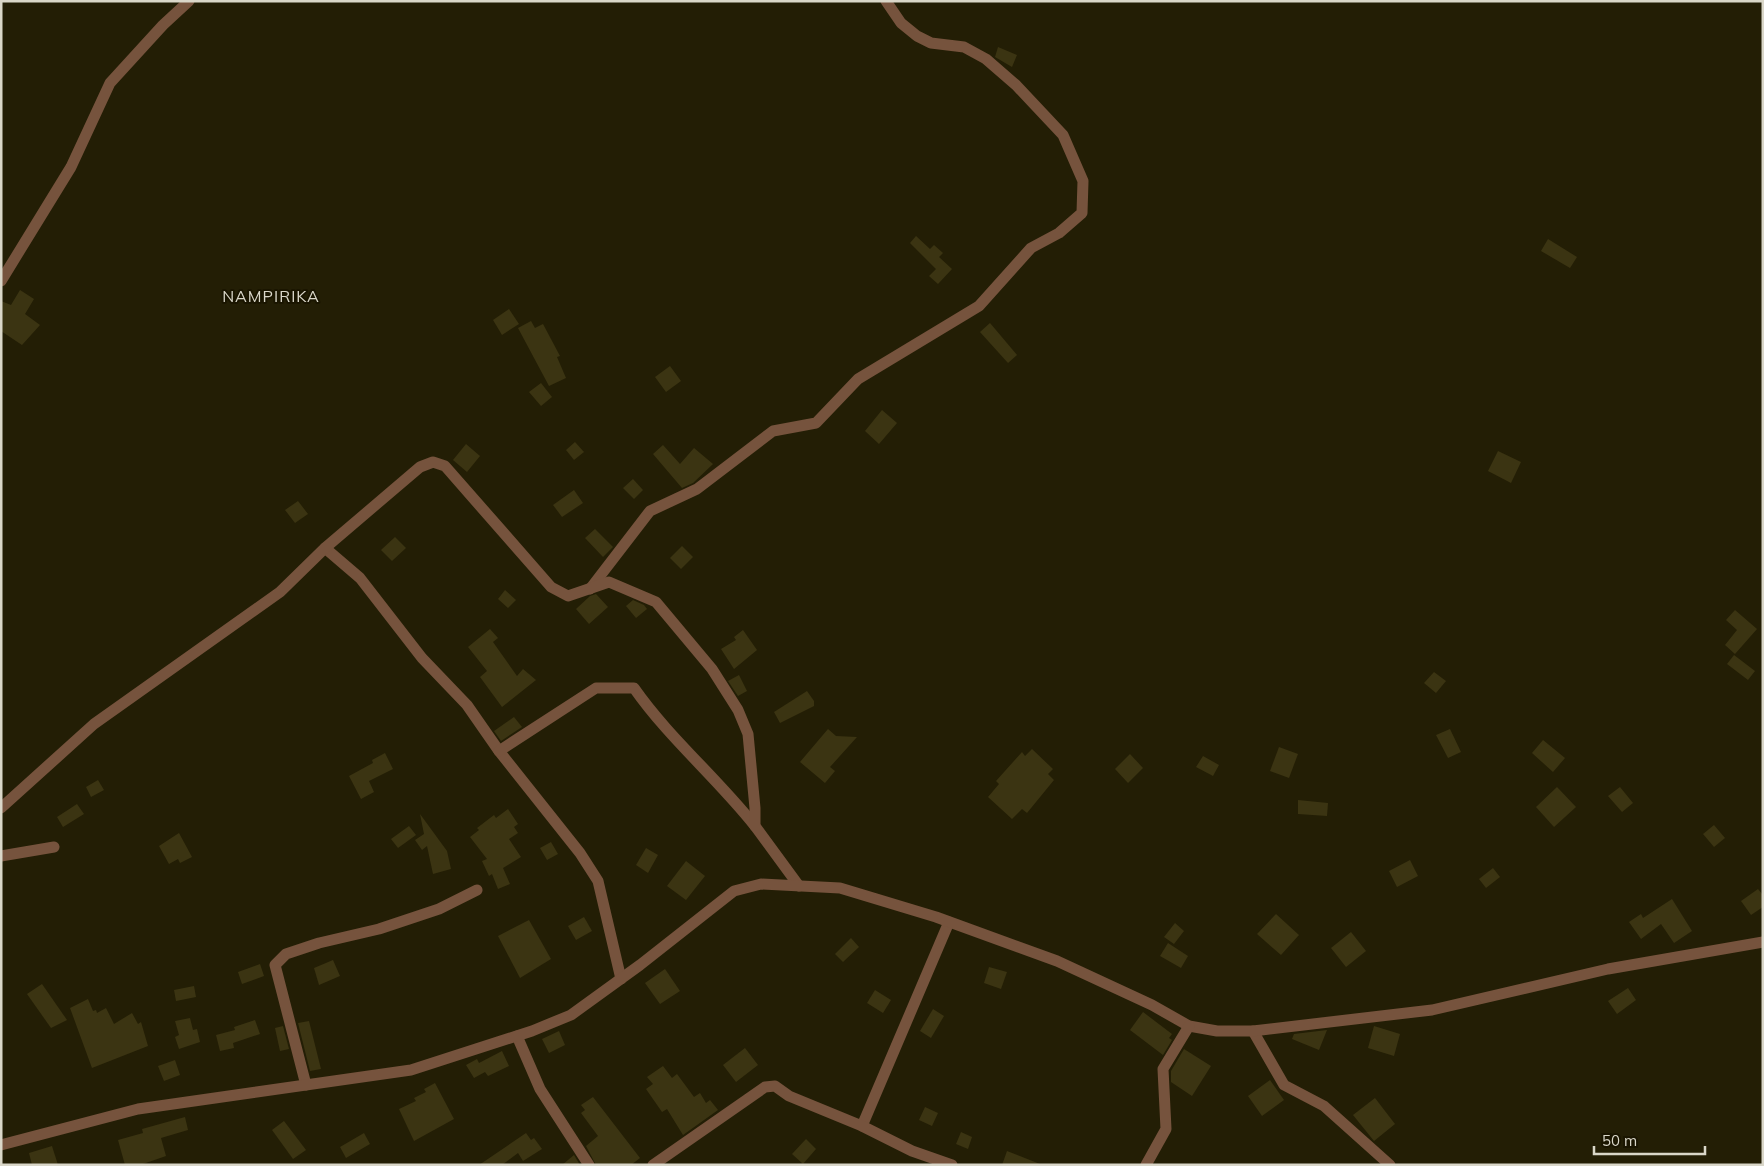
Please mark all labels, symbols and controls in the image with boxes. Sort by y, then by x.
district label: NAMPIRIKA [222,286,320,306]
scale bar [1594,1124,1705,1156]
text: 50 m [1602,1131,1637,1150]

